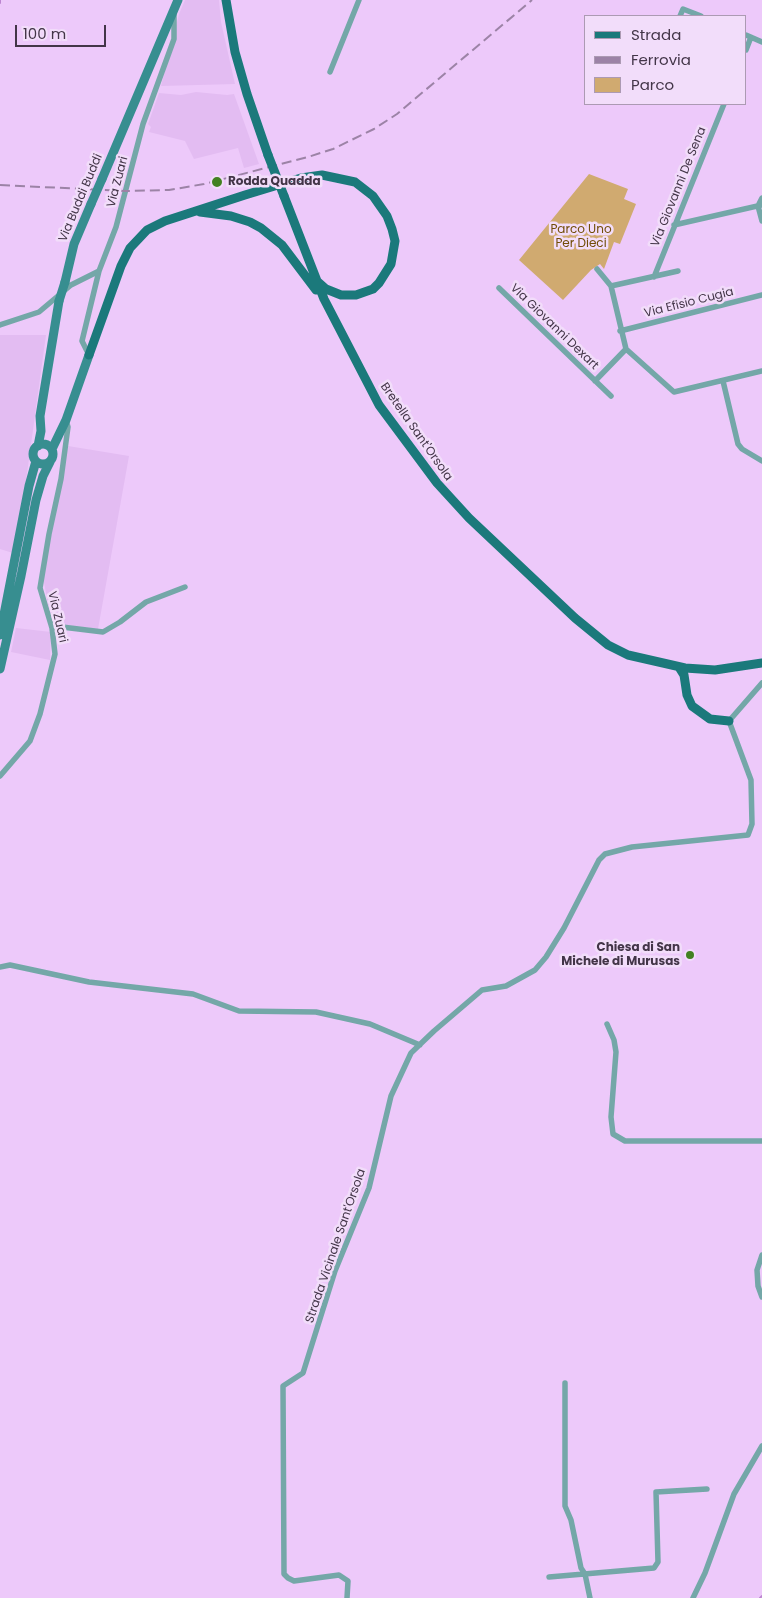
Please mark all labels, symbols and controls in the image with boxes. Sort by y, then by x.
scale bar [18,15,109,47]
legend [584,15,747,105]
text: 100 m [23,23,66,44]
text: Strada [631,24,681,45]
text: Ferrovia [631,49,691,70]
text: Parco [631,74,674,95]
street label: Via Giovanni De Sena [648,125,710,249]
street label: Via Buddi Buddi [56,152,106,244]
street label: Via Zuari [104,155,132,209]
marker: Rodda Quadda [210,175,224,189]
place label: Rodda Quadda [228,175,321,189]
park label: Parco Uno Per Dieci [550,223,612,251]
street label: Via Giovanni Dexart [507,281,601,373]
street label: Via Efisio Cugia [643,285,735,321]
street label: Bretella Sant'Orsola [377,380,455,484]
street label: Via Zuari [44,590,70,644]
place label: Chiesa di San Michele di Murusas [561,941,680,969]
marker: Chiesa di San Michele di Murusas [684,949,696,961]
street label: Strada Vicinale Sant'Orsola [303,1167,369,1325]

